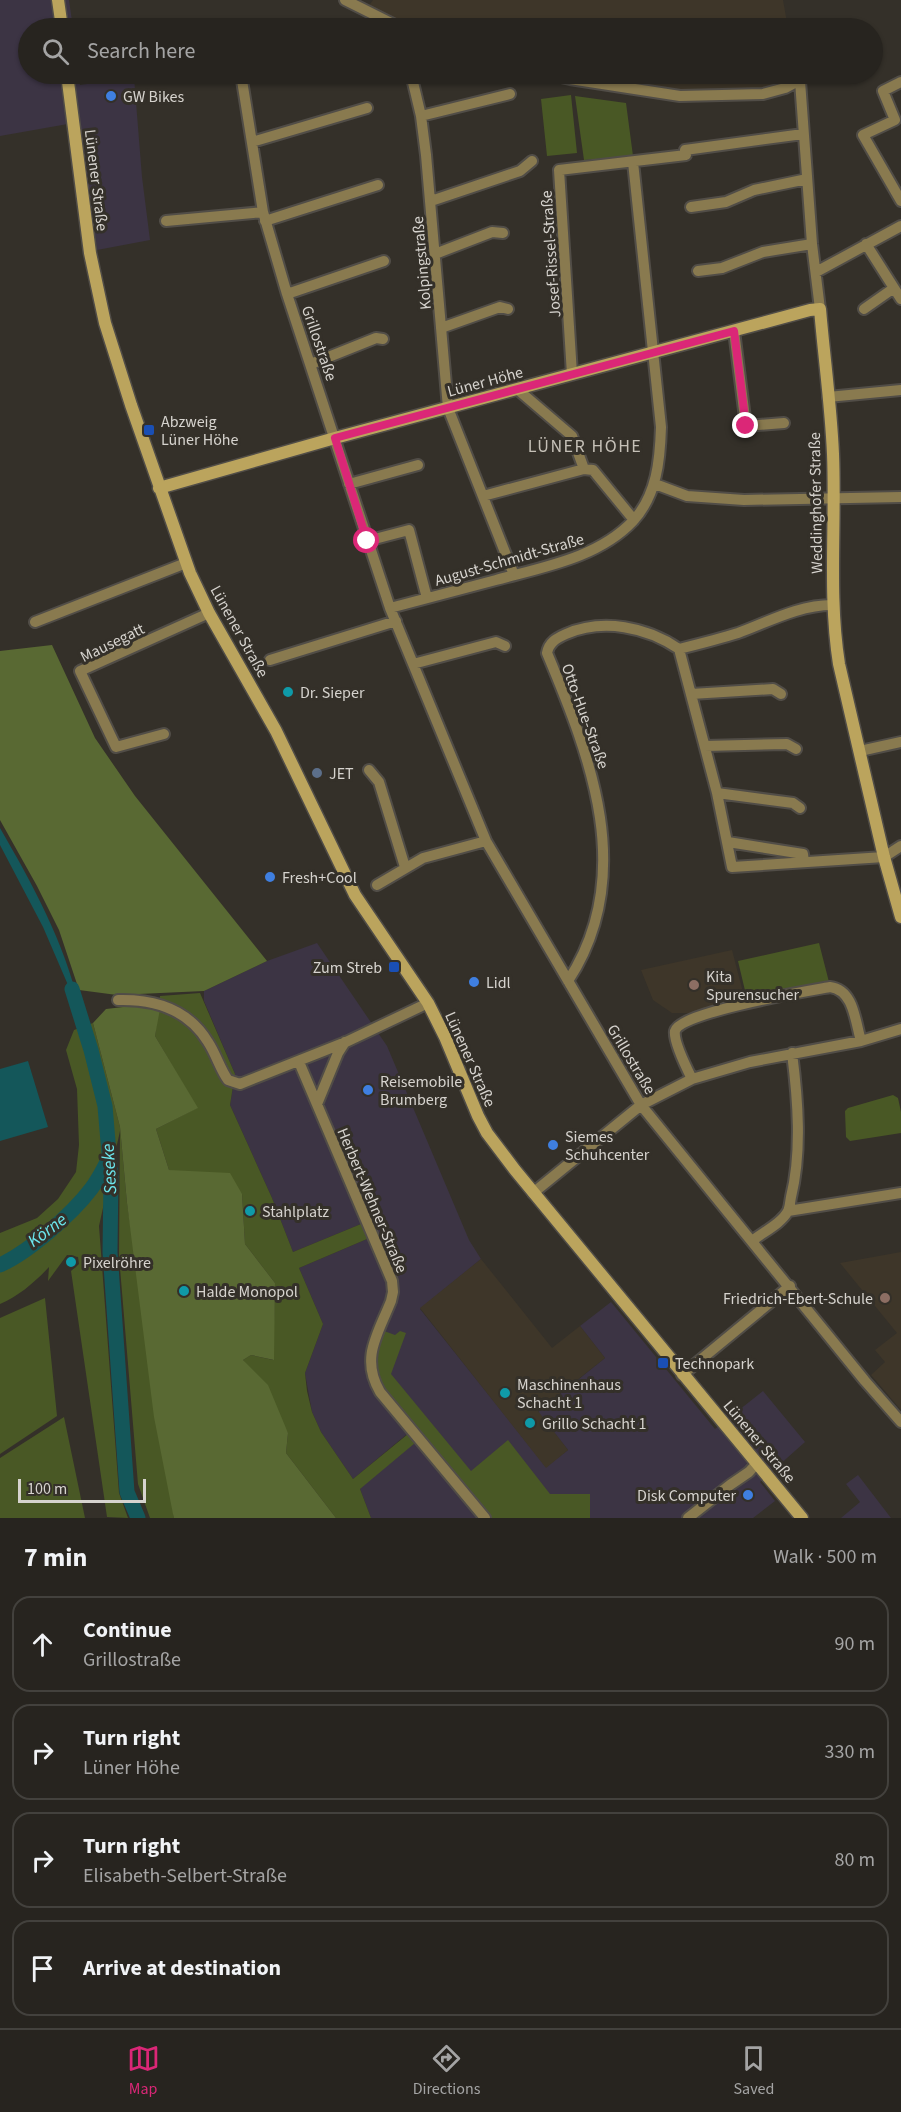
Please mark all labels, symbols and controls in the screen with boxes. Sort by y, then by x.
search box [18,18,883,84]
icon: search [39,35,72,68]
text: Search here [87,35,195,67]
place label: GW Bikes [123,86,184,108]
marker: GW Bikes [104,89,118,103]
street label: Lünener Straße [79,128,113,232]
street label: Josef-Rissel-Straße [536,190,566,318]
street label: Kolpingstraße [407,215,437,311]
street label: Grillostraße [296,303,342,384]
street label: Lüner Höhe [445,361,526,403]
place label: Abzweig Lüner Höhe [161,411,239,451]
route end [732,412,758,438]
marker: Abzweig Lüner Höhe [142,423,156,437]
street label: Weddinghofer Straße [804,432,828,574]
district label: LÜNER HÖHE [528,434,642,459]
route start [353,527,379,553]
street label: August-Schmidt-Straße [432,528,587,592]
street label: Lünener Straße [205,581,274,682]
street label: Mausegatt [77,618,149,668]
street label: Otto-Hue-Straße [556,661,614,772]
place label: Dr. Sieper [300,682,365,704]
marker: Dr. Sieper [281,685,295,699]
place label: JET [329,763,354,785]
marker: JET [310,766,324,780]
place label: Fresh+Cool [282,867,357,889]
marker: Fresh+Cool [263,870,277,884]
place label: Zum Streb [313,957,382,979]
marker: Zum Streb [387,960,401,974]
place label: Kita Spurensucher [706,966,800,1006]
place label: Lidl [486,972,511,994]
marker: Lidl [467,975,481,989]
marker: Kita Spurensucher [687,978,701,992]
street label: Lünener Straße [439,1008,501,1111]
street label: Grillostraße [602,1020,661,1099]
place label: Reisemobile Brumberg [380,1071,462,1111]
marker: Reisemobile Brumberg [361,1083,375,1097]
street label: Herbert-Wehner-Straße [332,1124,413,1276]
place label: Siemes Schuhcenter [565,1126,650,1166]
marker: Siemes Schuhcenter [546,1138,560,1152]
water label: Seseke [96,1143,123,1195]
place label: Stahlplatz [262,1201,329,1223]
marker: Stahlplatz [243,1204,257,1218]
water label: Körne [22,1207,72,1253]
place label: Pixelröhre [83,1252,151,1274]
marker: Pixelröhre [64,1255,78,1269]
place label: Halde Monopol [196,1281,298,1303]
marker: Halde Monopol [177,1284,191,1298]
place label: Friedrich-Ebert-Schule [723,1288,873,1310]
marker: Friedrich-Ebert-Schule [878,1291,892,1305]
place label: Technopark [675,1353,754,1375]
marker: Technopark [656,1356,670,1370]
place label: Maschinenhaus Schacht 1 [517,1374,621,1414]
marker: Maschinenhaus Schacht 1 [498,1386,512,1400]
street label: Lünener Straße [718,1395,801,1488]
place label: Grillo Schacht 1 [542,1413,647,1435]
marker: Grillo Schacht 1 [523,1416,537,1430]
scale bar [18,1476,146,1504]
text: 100 m [27,1478,67,1500]
place label: Disk Computer [637,1485,736,1507]
marker: Disk Computer [741,1488,755,1502]
text: 7 min [24,1539,87,1576]
text: Walk · 500 m [773,1543,877,1571]
text: Continue [83,1614,172,1646]
icon: ahead [26,1628,59,1661]
text: 90 m [835,1630,875,1658]
text: Grillostraße [83,1646,181,1674]
text: Turn right [83,1722,180,1754]
icon: right [26,1736,59,1769]
text: 330 m [825,1738,875,1766]
text: Lüner Höhe [83,1754,180,1782]
text: Turn right [83,1830,180,1862]
icon: right [26,1844,59,1877]
text: 80 m [835,1846,875,1874]
text: Elisabeth-Selbert-Straße [83,1862,287,1890]
icon: arrive [26,1952,59,1985]
text: Arrive at destination [83,1952,281,1984]
tab: Map [127,2042,160,2100]
tab: Directions [413,2042,480,2100]
tab: Saved [734,2042,774,2100]

